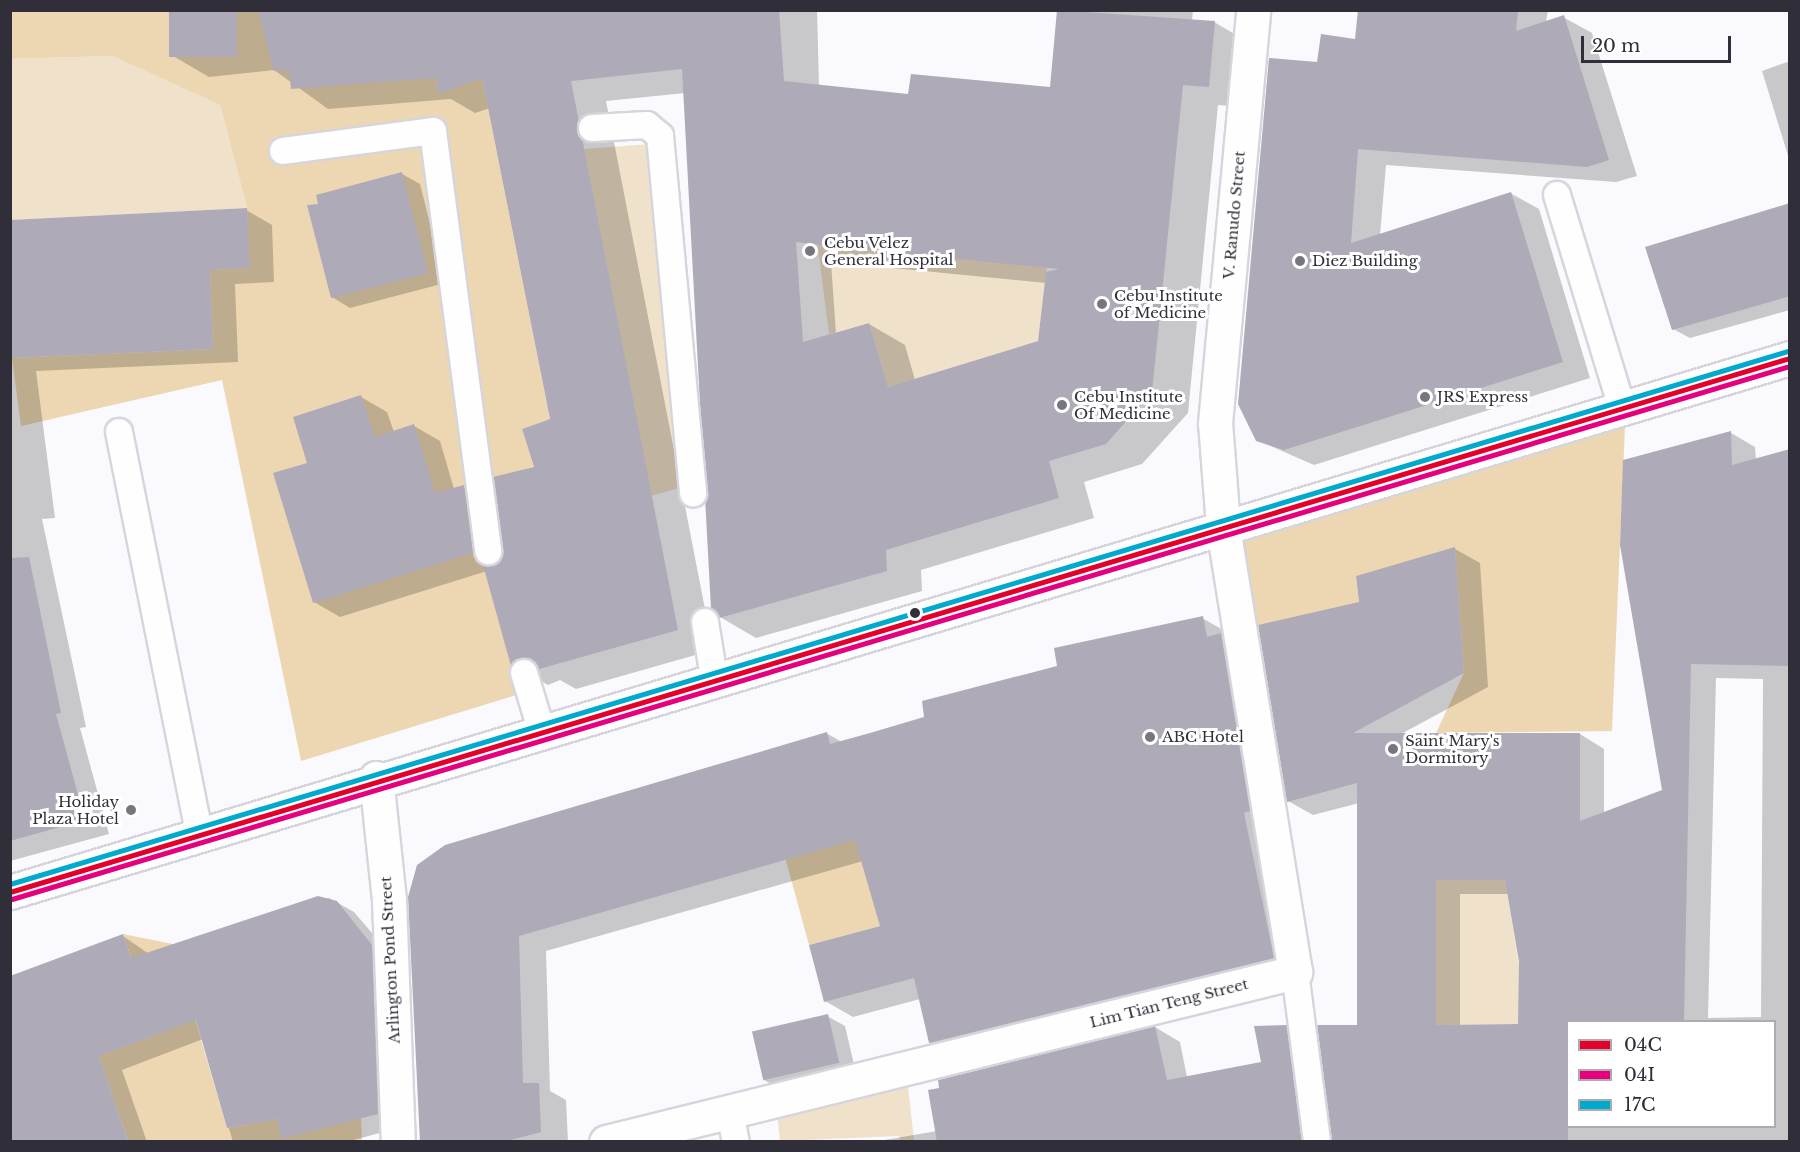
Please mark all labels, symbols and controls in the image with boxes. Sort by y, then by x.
scale bar [1584,24,1734,62]
text: 20 m [1592,35,1640,57]
street label: V. Ranudo Street [1219,150,1249,280]
place label: Cebu Velez General Hospital [824,233,953,268]
marker: Cebu Velez General Hospital [801,242,819,260]
place label: Diez Building [1312,252,1418,270]
marker: Diez Building [1293,254,1307,268]
place label: Cebu Institute of Medicine [1114,286,1223,321]
marker: Cebu Institute of Medicine [1095,297,1109,311]
place label: Cebu Institute Of Medicine [1074,387,1183,422]
place label: JRS Express [1437,388,1528,406]
marker: JRS Express [1418,390,1432,404]
marker: Cebu Institute Of Medicine [1055,398,1069,412]
unlabelled marker [909,607,921,619]
place label: ABC Hotel [1162,728,1244,746]
marker: ABC Hotel [1143,730,1157,744]
place label: Saint Mary's Dormitory [1405,731,1500,766]
marker: Saint Mary's Dormitory [1386,742,1400,756]
place label: Holiday Plaza Hotel [32,792,119,827]
marker: Holiday Plaza Hotel [124,803,138,817]
street label: Arlington Pond Street [377,876,403,1044]
street label: Lim Tian Teng Street [1087,974,1251,1032]
legend [1566,1020,1776,1128]
text: 04C [1624,1034,1662,1056]
text: 04I [1624,1064,1655,1086]
text: 17C [1624,1094,1656,1116]

